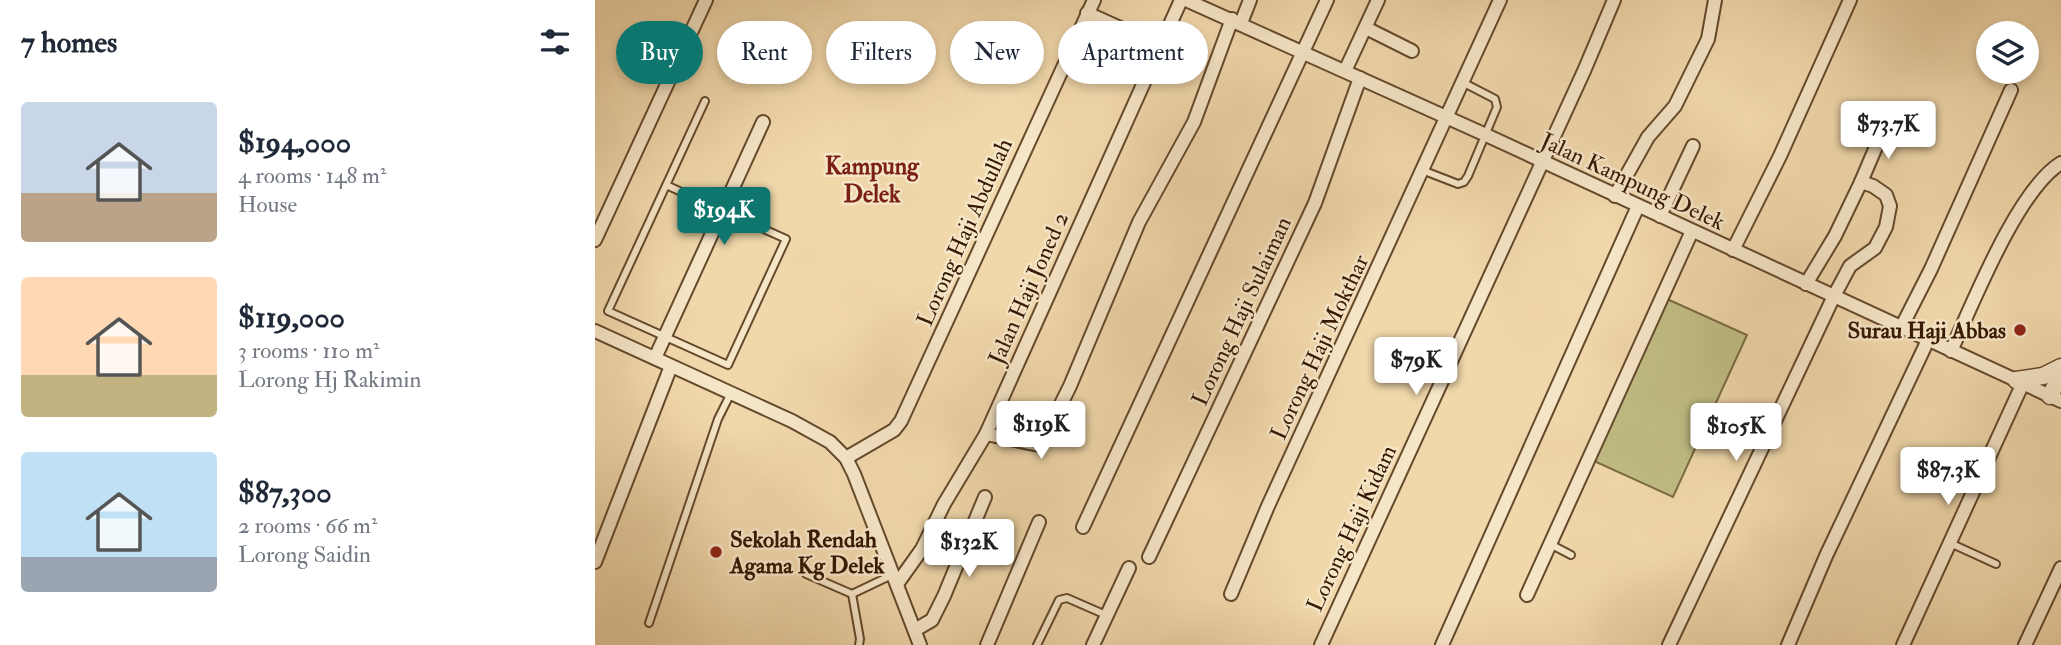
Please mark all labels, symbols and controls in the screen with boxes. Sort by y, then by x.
chip: Buy [616,21,703,84]
chip: Rent [717,21,812,84]
chip: Filters [826,21,936,84]
chip: New [950,21,1044,84]
chip: Apartment [1058,21,1208,84]
map controls [1976,21,2039,84]
button: layers [1976,21,2039,84]
icon: filters [536,23,574,61]
text: 7 homes [21,24,117,61]
pin: $73.7K [1831,102,1945,161]
text: $73.7K [1857,109,1919,138]
text: $194,000 [238,124,351,161]
street label: Jalan Kampung Delek [1535,126,1730,238]
icon: home [77,130,161,214]
street label: Lorong Haji Abdullah [910,134,1019,331]
district label: Kampung Delek [825,151,920,210]
text: 4 rooms · 148 m² [238,161,386,190]
pin: $194K [675,188,773,247]
text: House [238,190,297,219]
text: $194K [693,195,755,224]
street label: Jalan Haji Joned 2 [981,207,1075,370]
street label: Lorong Haji Sulaiman [1185,212,1298,410]
street label: Lorong Haji Mokthar [1264,250,1375,444]
text: $119,000 [238,299,345,336]
icon: home [77,305,161,389]
place label: Surau Haji Abbas [1848,316,2006,345]
marker: Surau Haji Abbas [2012,322,2028,338]
text: 3 rooms · 110 m² [238,336,379,365]
pin: $79K [1375,338,1457,397]
text: $79K [1390,345,1442,374]
text: Lorong Hj Rakimin [238,365,421,394]
pin: $119K [992,402,1090,461]
pin: $105K [1687,404,1785,463]
text: $119K [1012,409,1070,438]
text: $105K [1706,411,1766,440]
street label: Lorong Haji Kidam [1300,440,1403,616]
pin: $87.3K [1891,448,2005,507]
text: $87.3K [1916,455,1980,484]
text: $87,300 [238,474,332,511]
icon: home [77,480,161,564]
text: 2 rooms · 66 m² [238,511,377,540]
pin: $132K [920,520,1018,579]
place label: Sekolah Rendah Agama Kg Delek [729,525,886,581]
text: $132K [940,527,998,556]
text: Lorong Saidin [238,540,371,569]
marker: Sekolah Rendah Agama Kg Delek [708,544,724,560]

